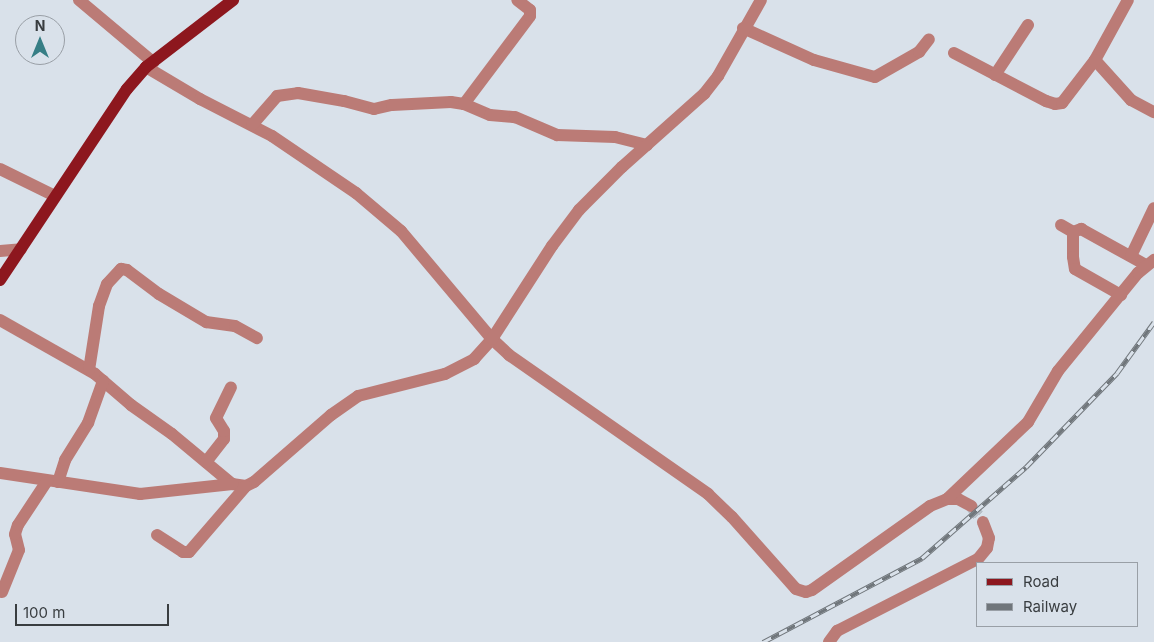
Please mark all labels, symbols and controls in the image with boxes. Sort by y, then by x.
north arrow [15,15,65,65]
text: N [35,17,45,34]
legend [976,562,1139,627]
text: Road [1023,572,1059,591]
scale bar [18,594,171,626]
text: Railway [1023,597,1077,616]
text: 100 m [23,603,65,622]

